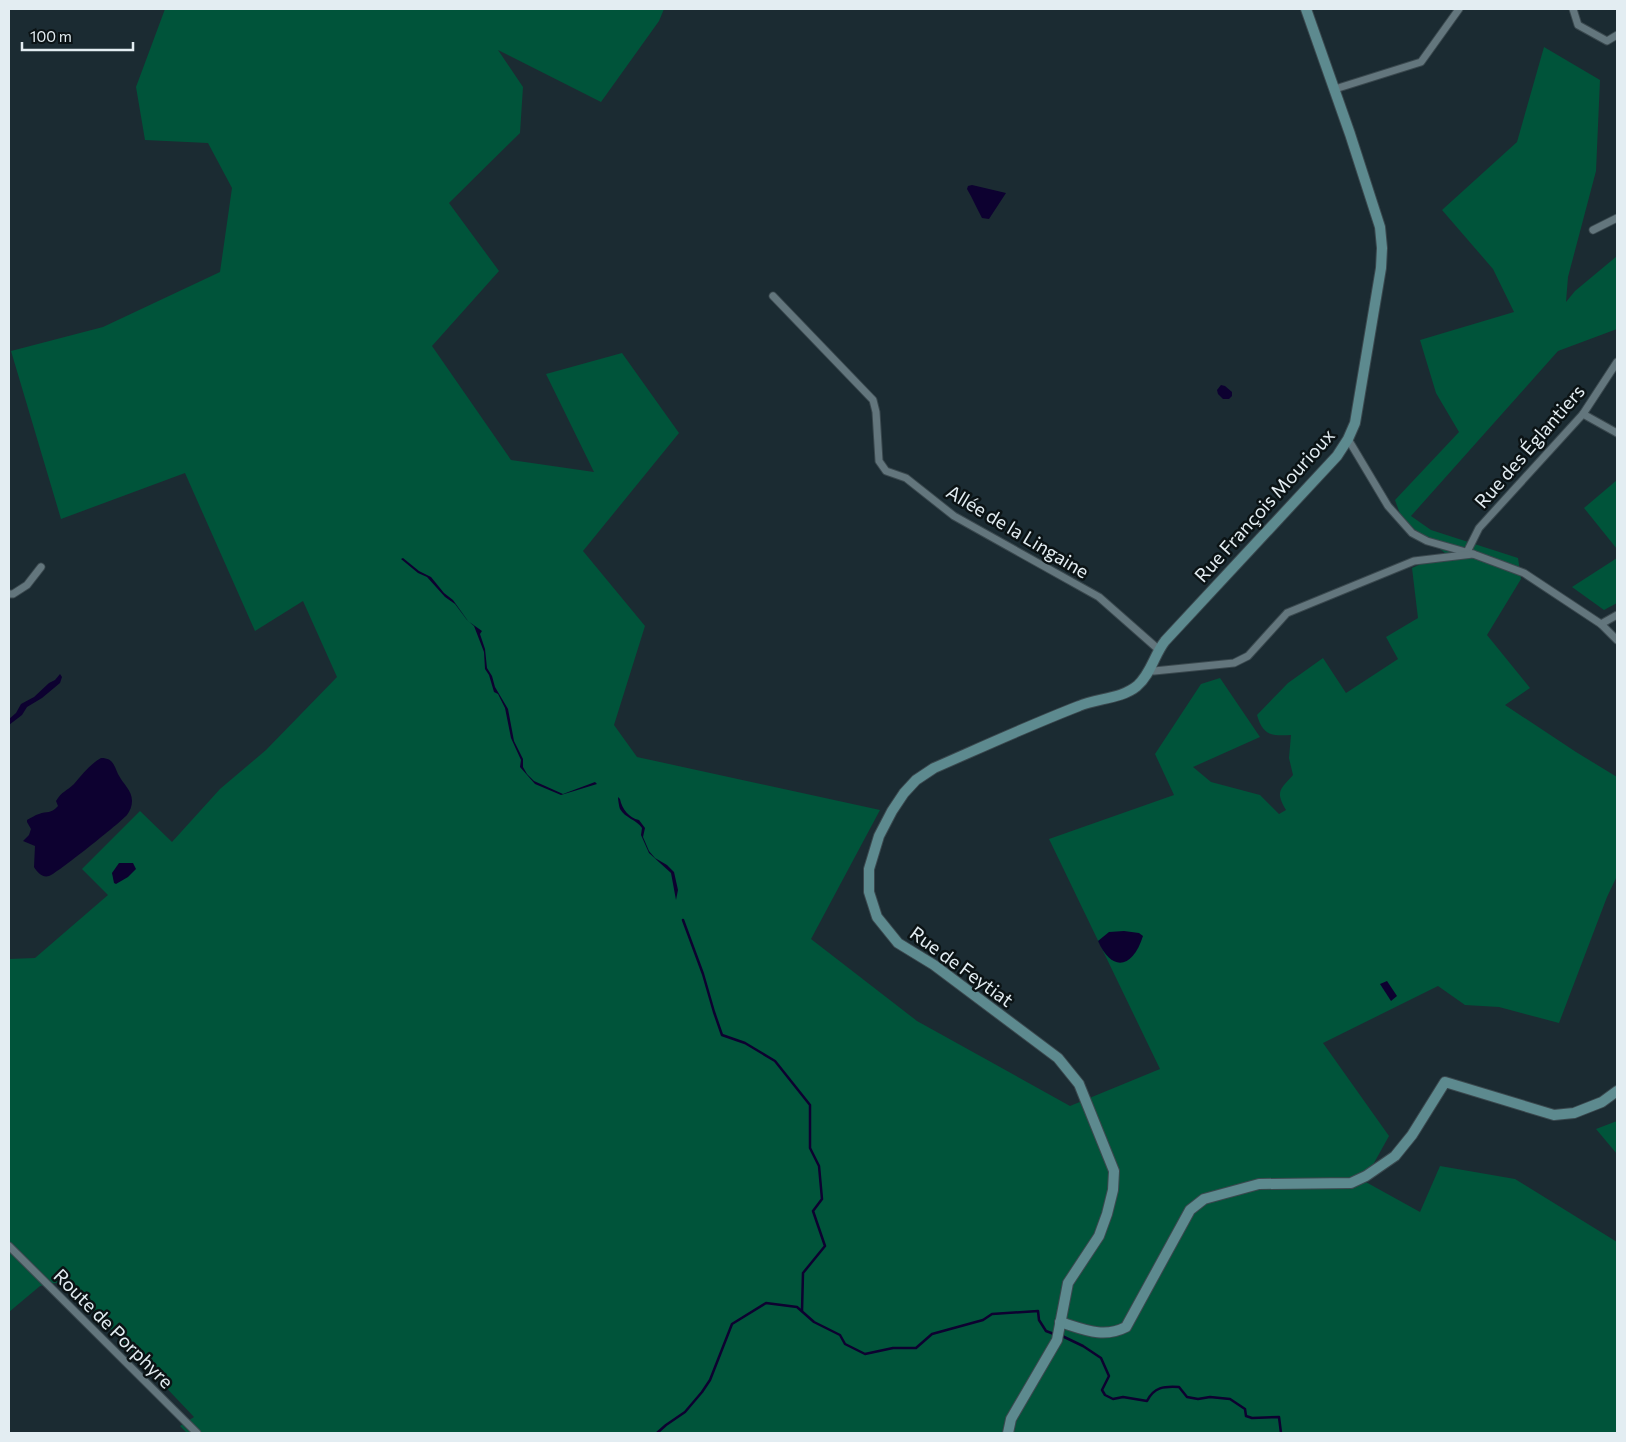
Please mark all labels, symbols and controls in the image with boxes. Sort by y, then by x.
scale bar [22,20,134,52]
text: 100 m [30,27,72,45]
street label: Rue des Églantiers [1469,380,1589,512]
street label: Rue François Mourioux [1189,424,1339,586]
street label: Allée de la Lingaine [943,479,1093,583]
street label: Rue de Feytiat [906,921,1018,1011]
street label: Route de Porphyre [49,1263,179,1393]

